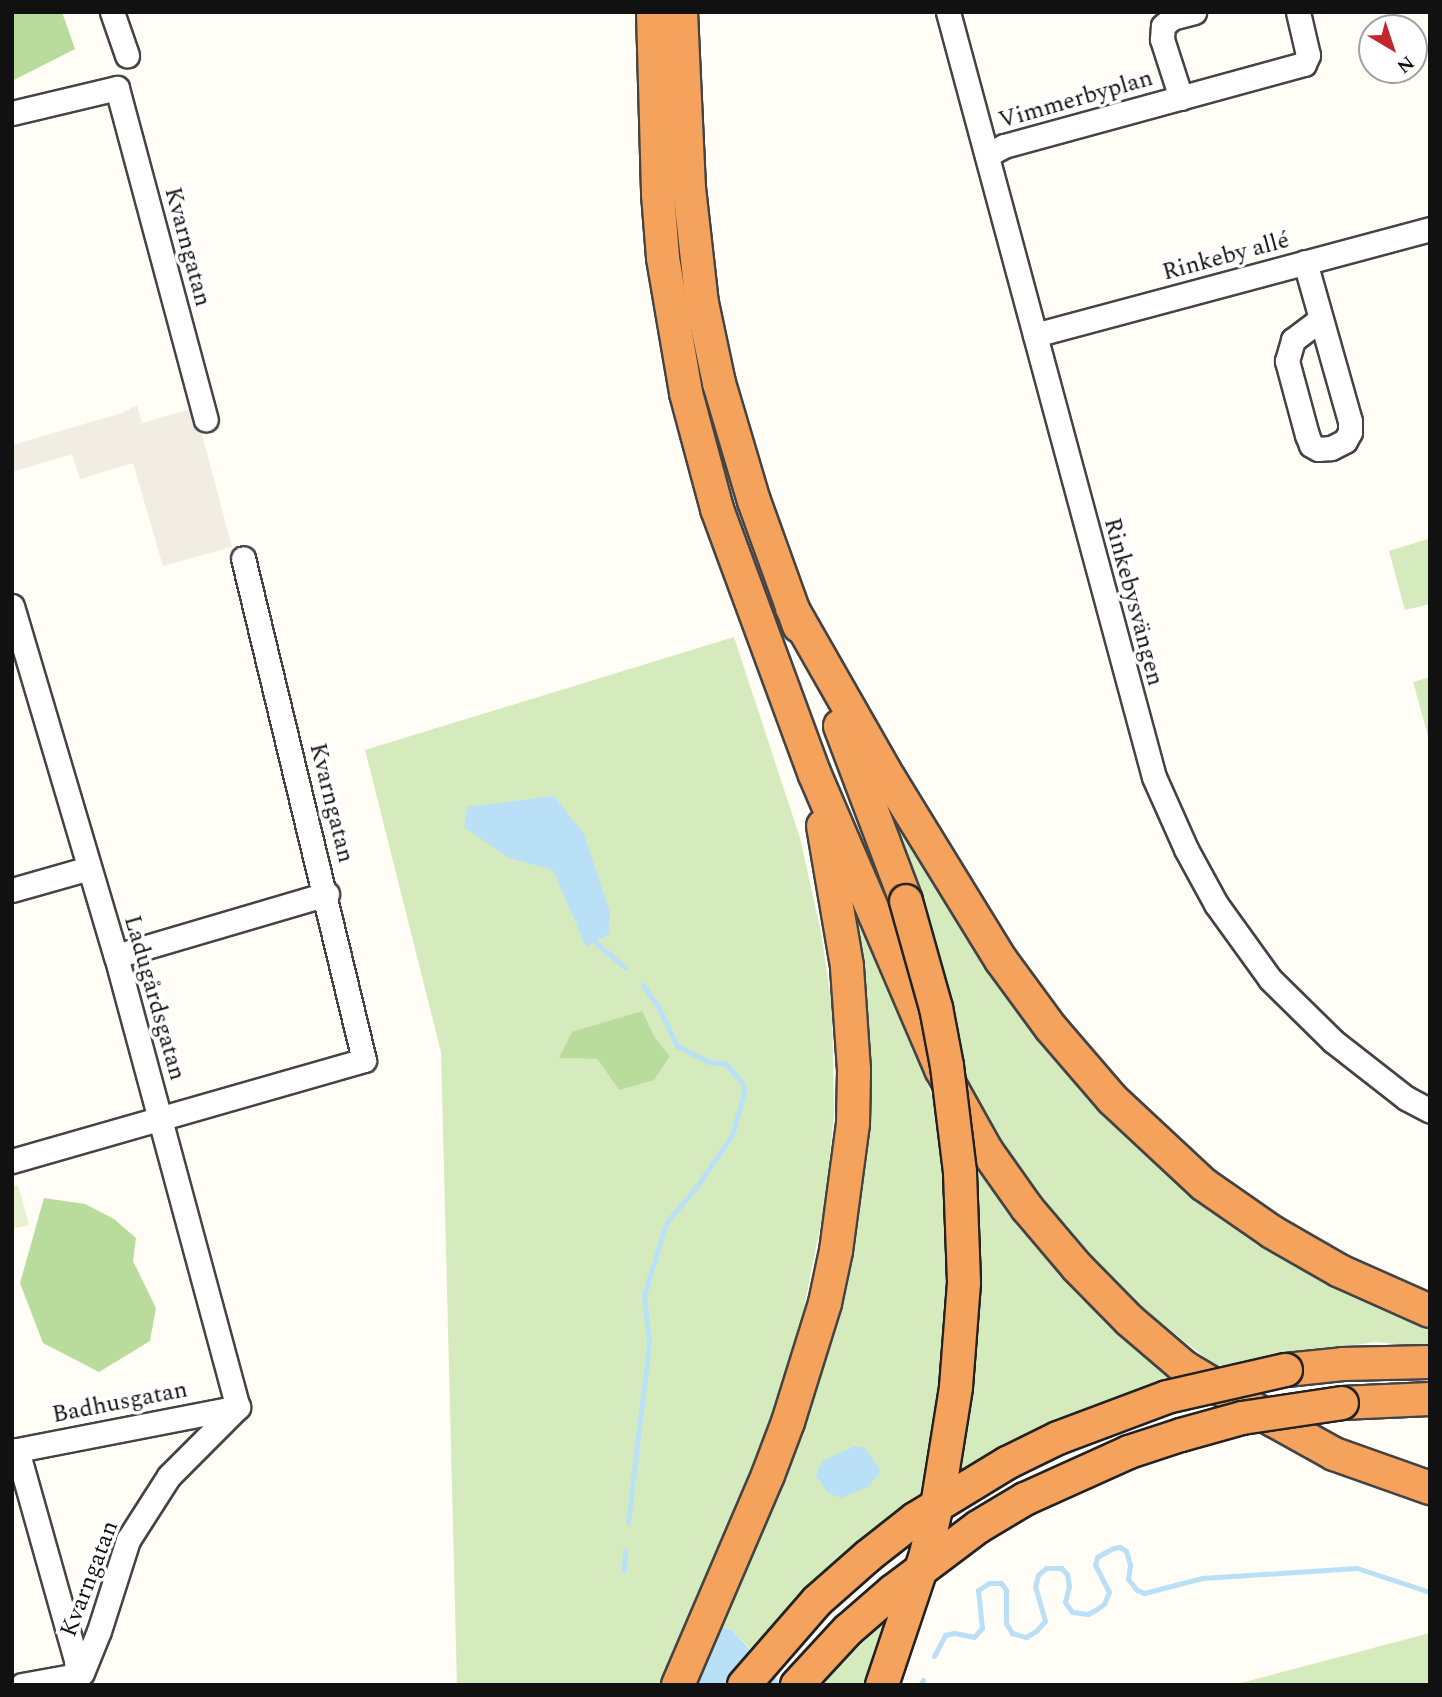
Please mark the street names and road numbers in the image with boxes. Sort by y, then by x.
street label: Vimmerbyplan [996,64,1156,136]
street label: Kvarngatan [157,184,217,310]
street label: Rinkeby allé [1159,226,1293,288]
street label: Rinkebysvängen [1097,515,1169,689]
street label: Kvarngatan [302,740,360,866]
street label: Ladugårdsgatan [117,912,191,1084]
street label: Badhusgatan [50,1376,190,1430]
street label: Kvarngatan [55,1517,125,1641]

